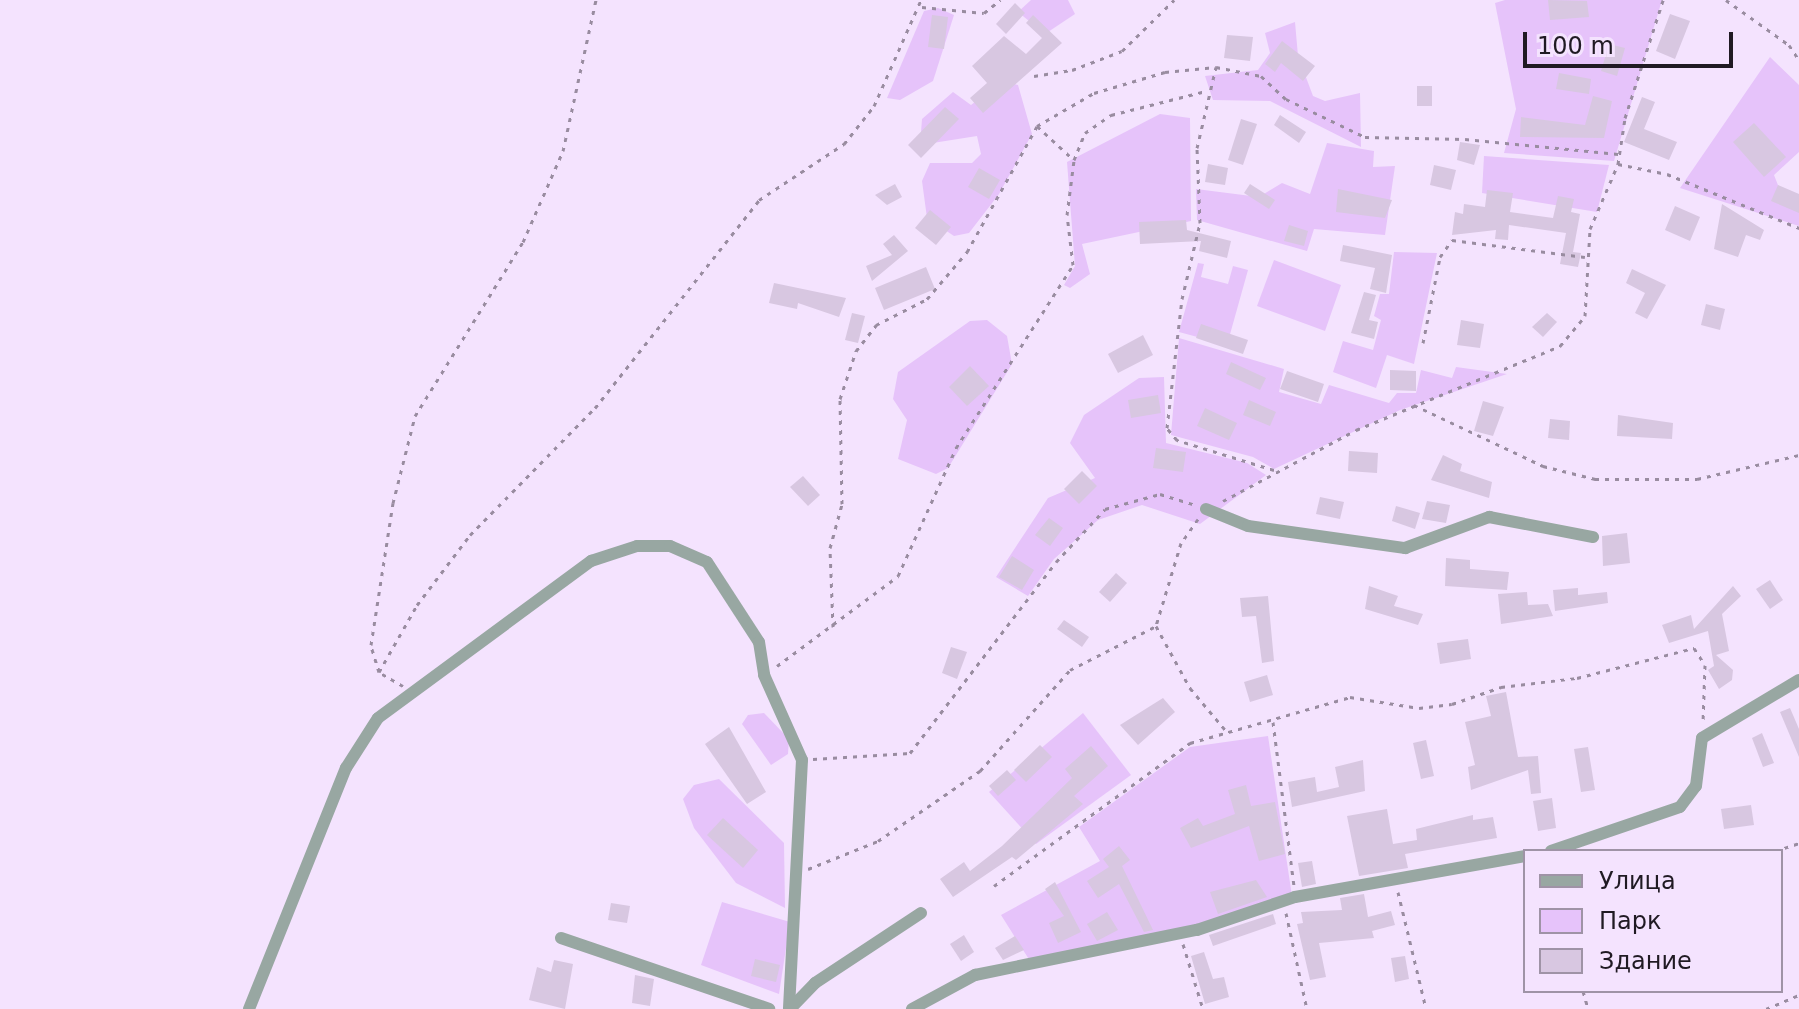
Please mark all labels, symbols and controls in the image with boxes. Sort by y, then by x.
scale bar [1527,16,1737,66]
text: 100 m [1537,32,1614,60]
legend [1523,849,1783,993]
text: Улица [1599,867,1676,895]
text: Парк [1599,907,1661,935]
text: Здание [1599,947,1692,975]

